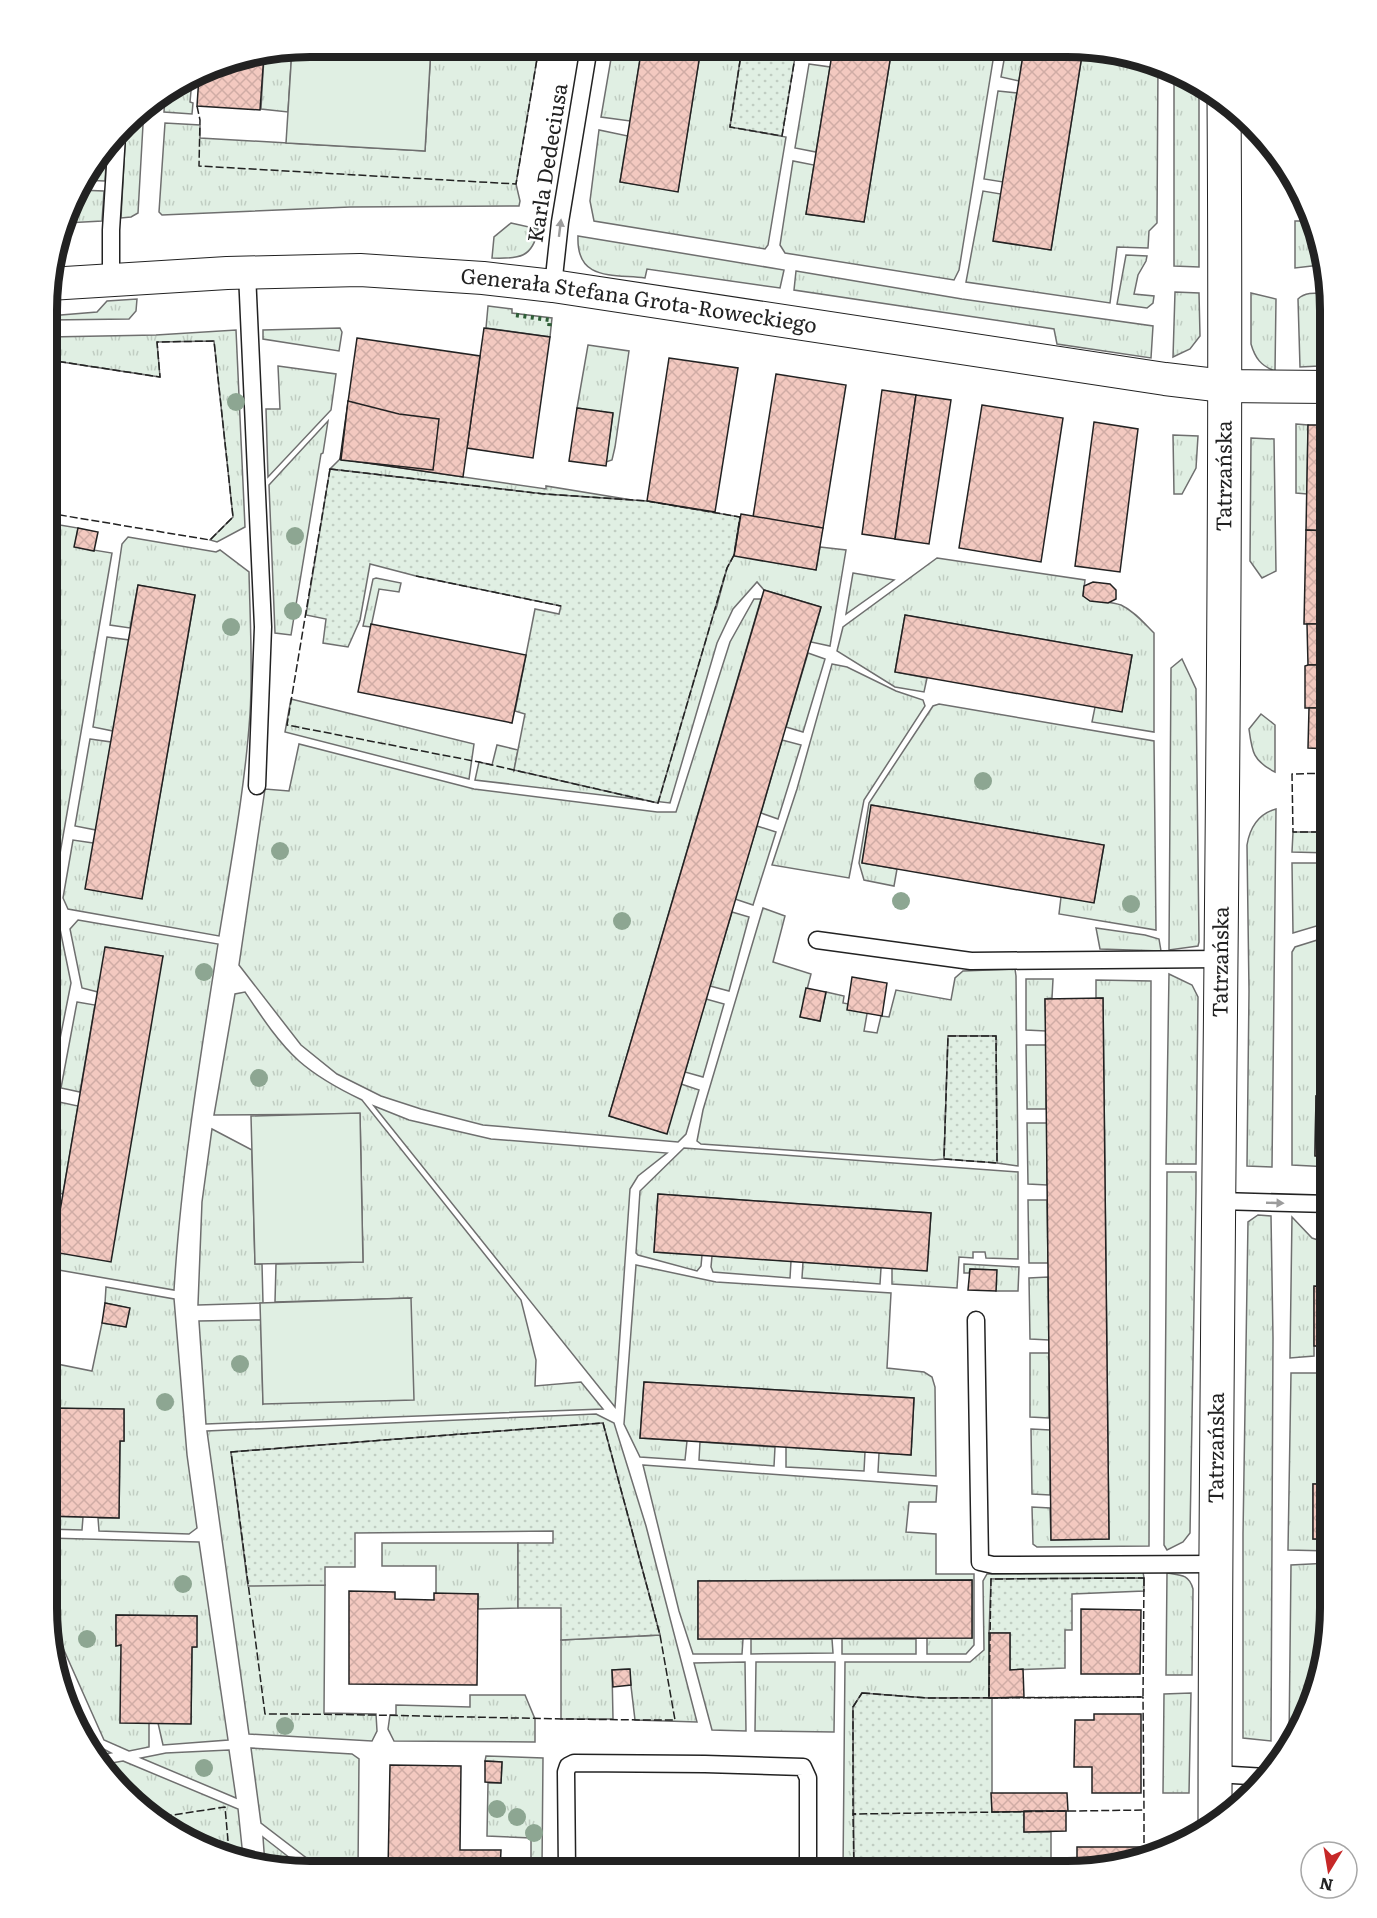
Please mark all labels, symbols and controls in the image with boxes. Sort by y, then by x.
street label: Karla Dedeciusa [518,80,574,244]
one-way arrow [555,218,564,237]
street label: Generała Stefana Grota-Roweckiego [460,259,819,339]
street label: Tatrzańska [1206,420,1238,532]
street label: Tatrzańska [1202,906,1235,1018]
one-way arrow [1265,1198,1284,1207]
street label: Tatrzańska [1198,1392,1230,1504]
north arrow [1299,1840,1359,1900]
text: N [1317,1873,1335,1899]

